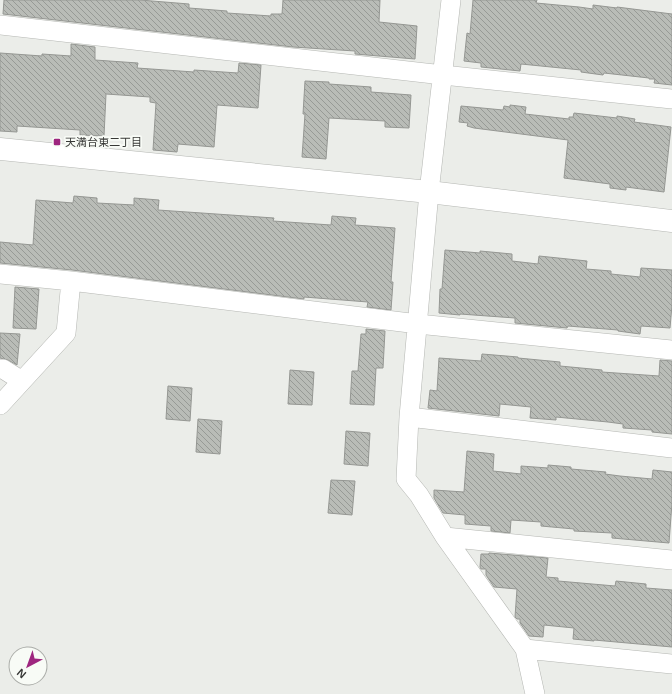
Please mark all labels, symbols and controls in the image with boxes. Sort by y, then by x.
place label: 天満台東二丁目 [65,136,142,148]
marker: 天満台東二丁目 [52,137,62,147]
north arrow [8,646,48,686]
text: N [14,666,28,681]

